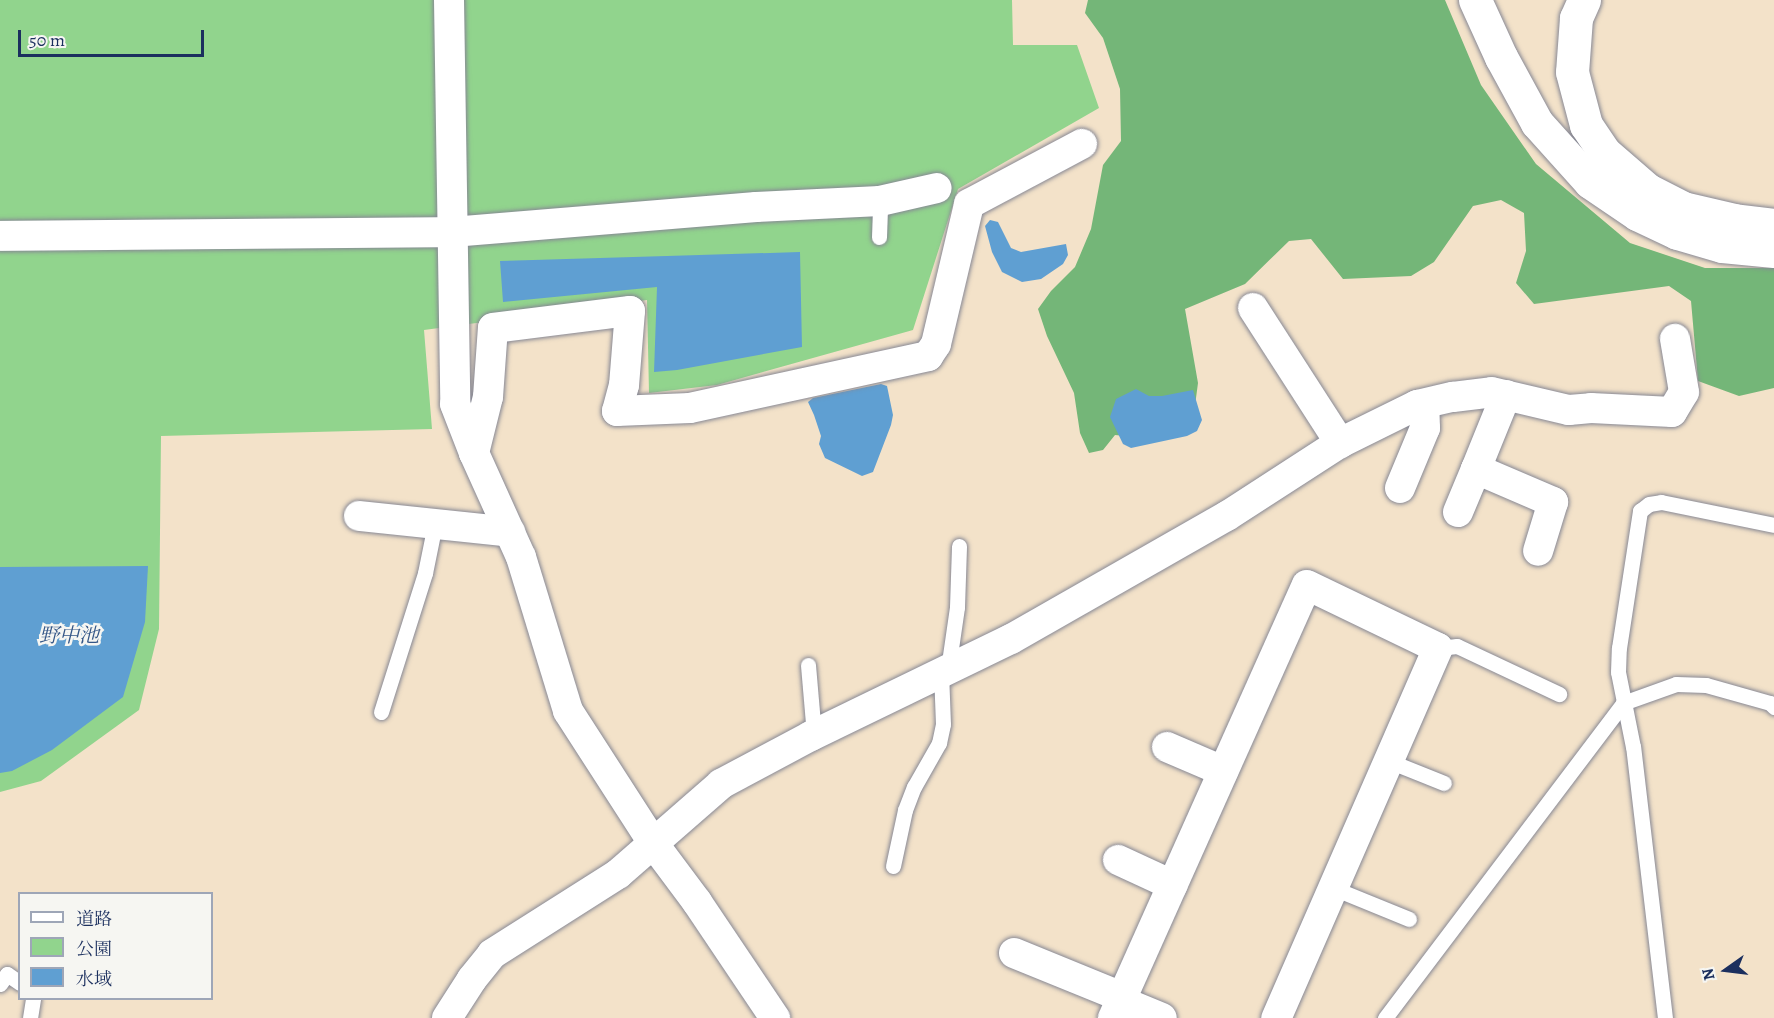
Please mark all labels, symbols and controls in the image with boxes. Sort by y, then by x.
scale bar [21,18,207,56]
text: 50 m [29,28,65,52]
water label: 野中池 [39,623,99,647]
legend [18,892,213,1000]
text: 道路 [76,907,112,931]
text: 公園 [76,937,112,961]
north arrow [1696,940,1756,1000]
text: N [1696,966,1721,983]
text: 水域 [76,967,112,991]

